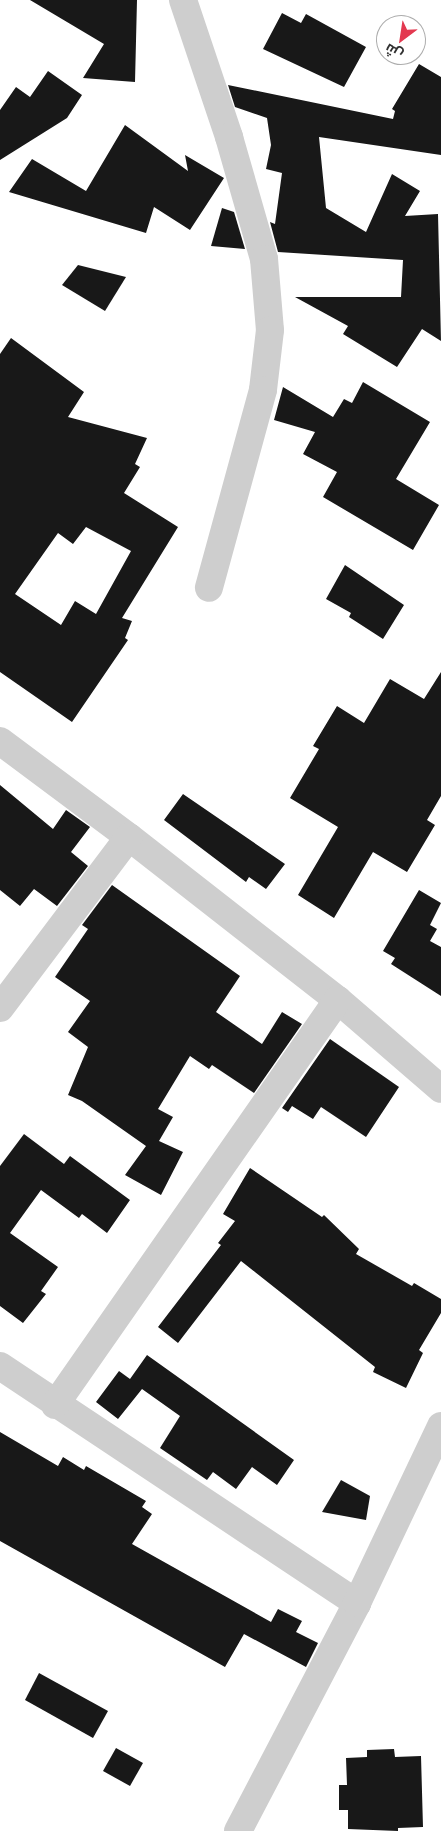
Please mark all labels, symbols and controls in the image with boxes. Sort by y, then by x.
north arrow [376,15,426,65]
text: ش [381,40,406,64]

